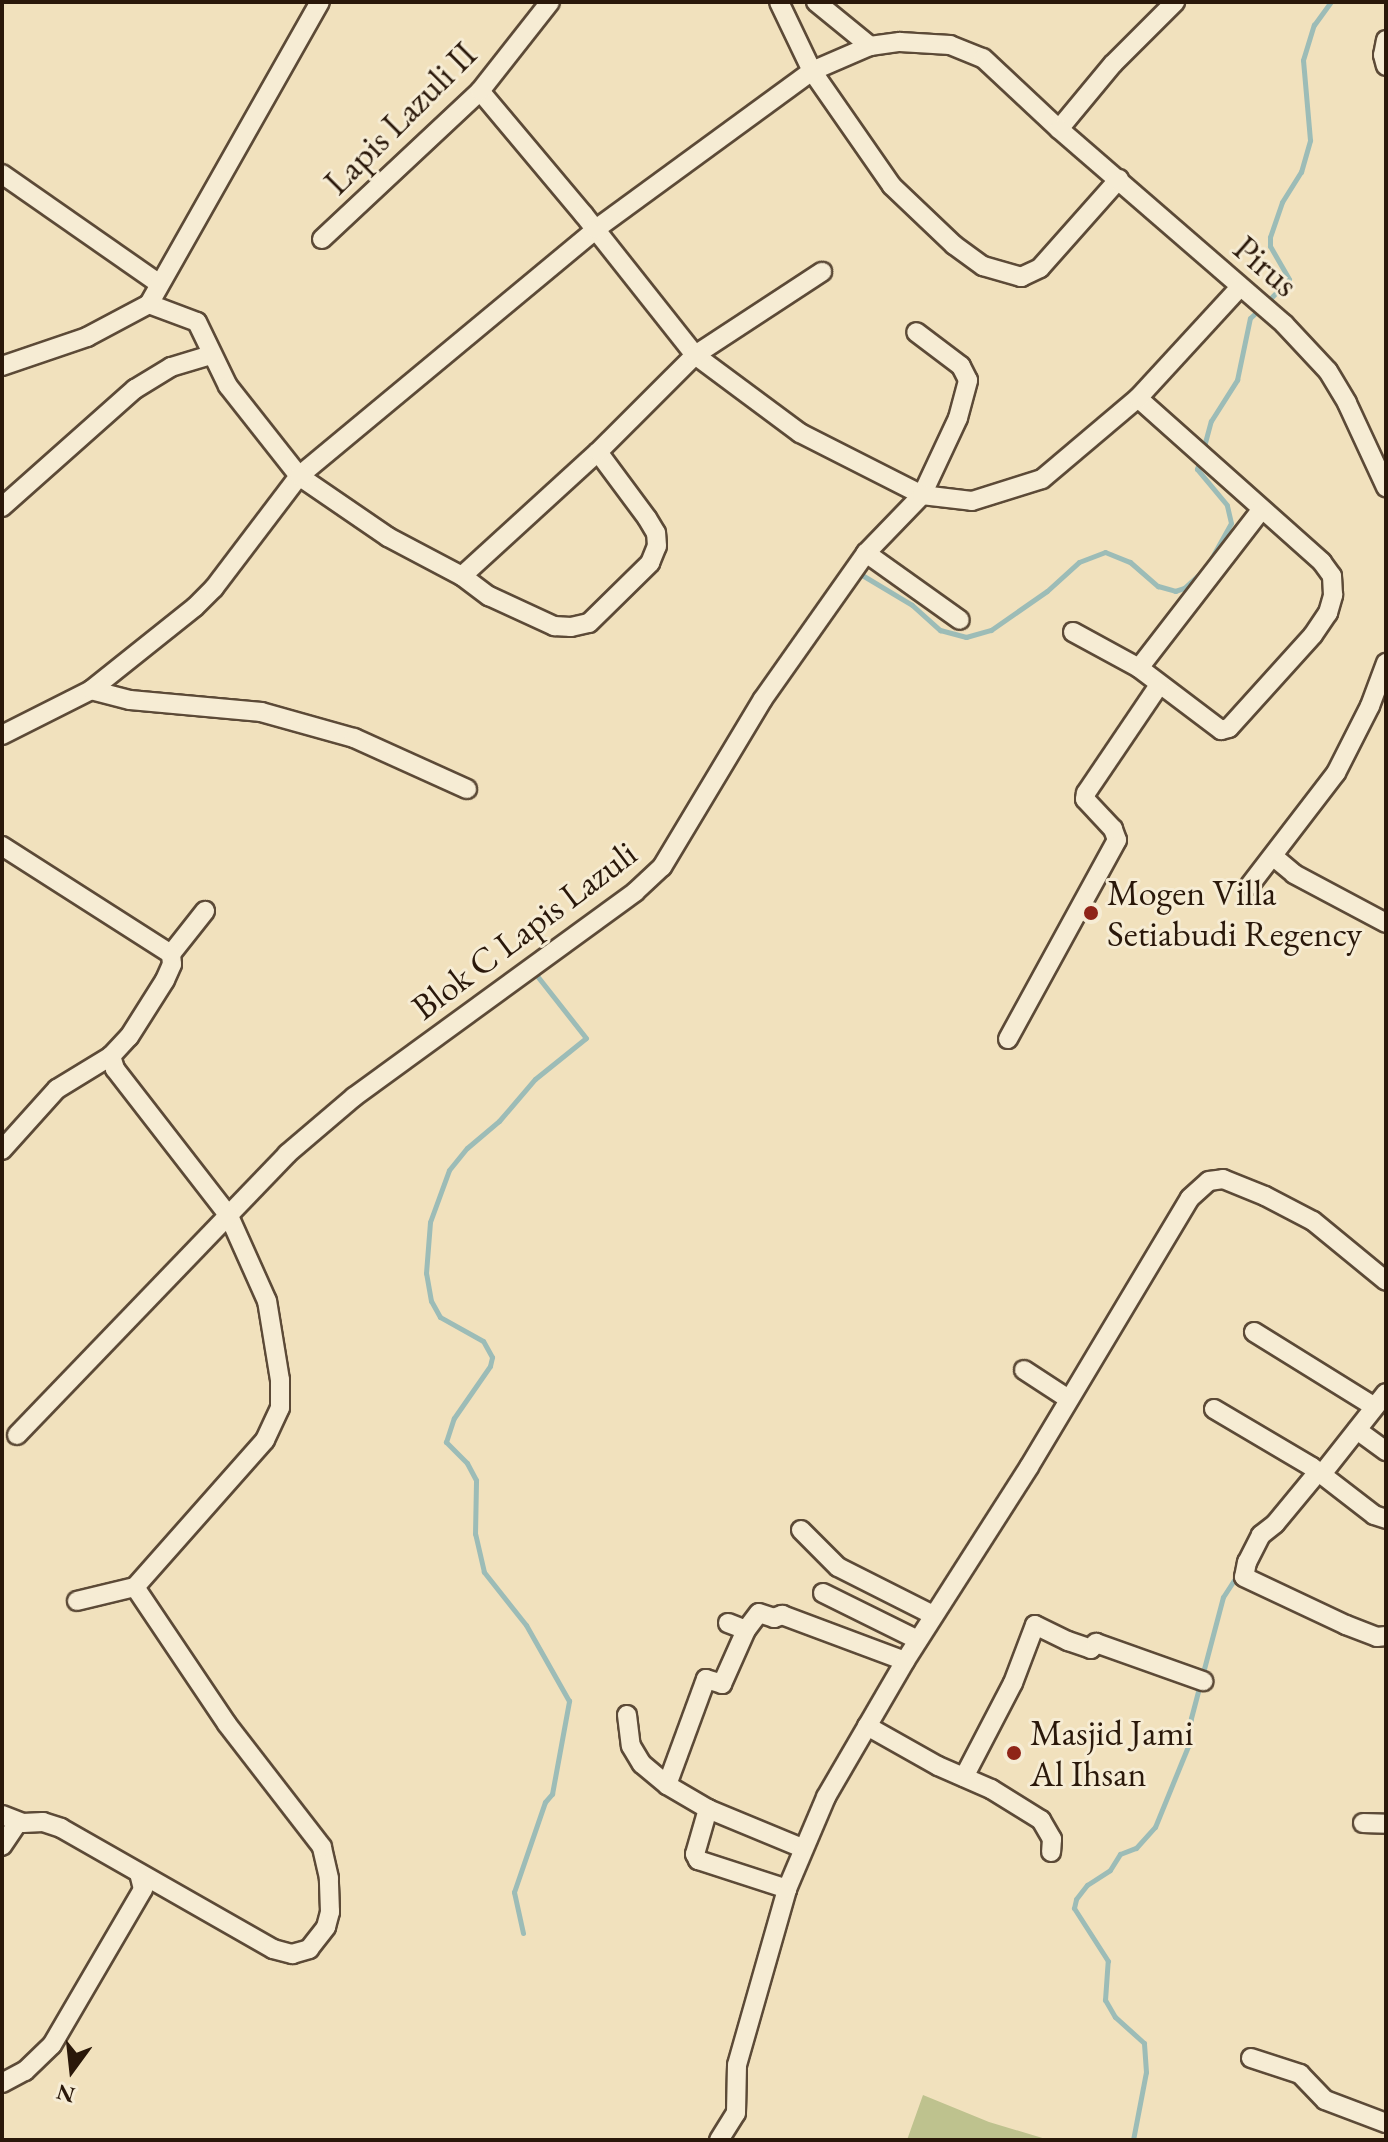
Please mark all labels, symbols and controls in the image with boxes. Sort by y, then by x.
street label: Lapis Lazuli II [315,33,485,203]
street label: Pirus [1225,226,1307,306]
street label: Blok C Lapis Lazuli [403,831,645,1029]
place label: Mogen Villa Setiabudi Regency [1107,870,1362,955]
marker: Mogen Villa Setiabudi Regency [1082,904,1100,922]
place label: Masjid Jami Al Ihsan [1030,1710,1194,1795]
marker: Masjid Jami Al Ihsan [1005,1744,1023,1762]
north arrow [32,2030,112,2110]
text: N [53,2077,78,2110]

